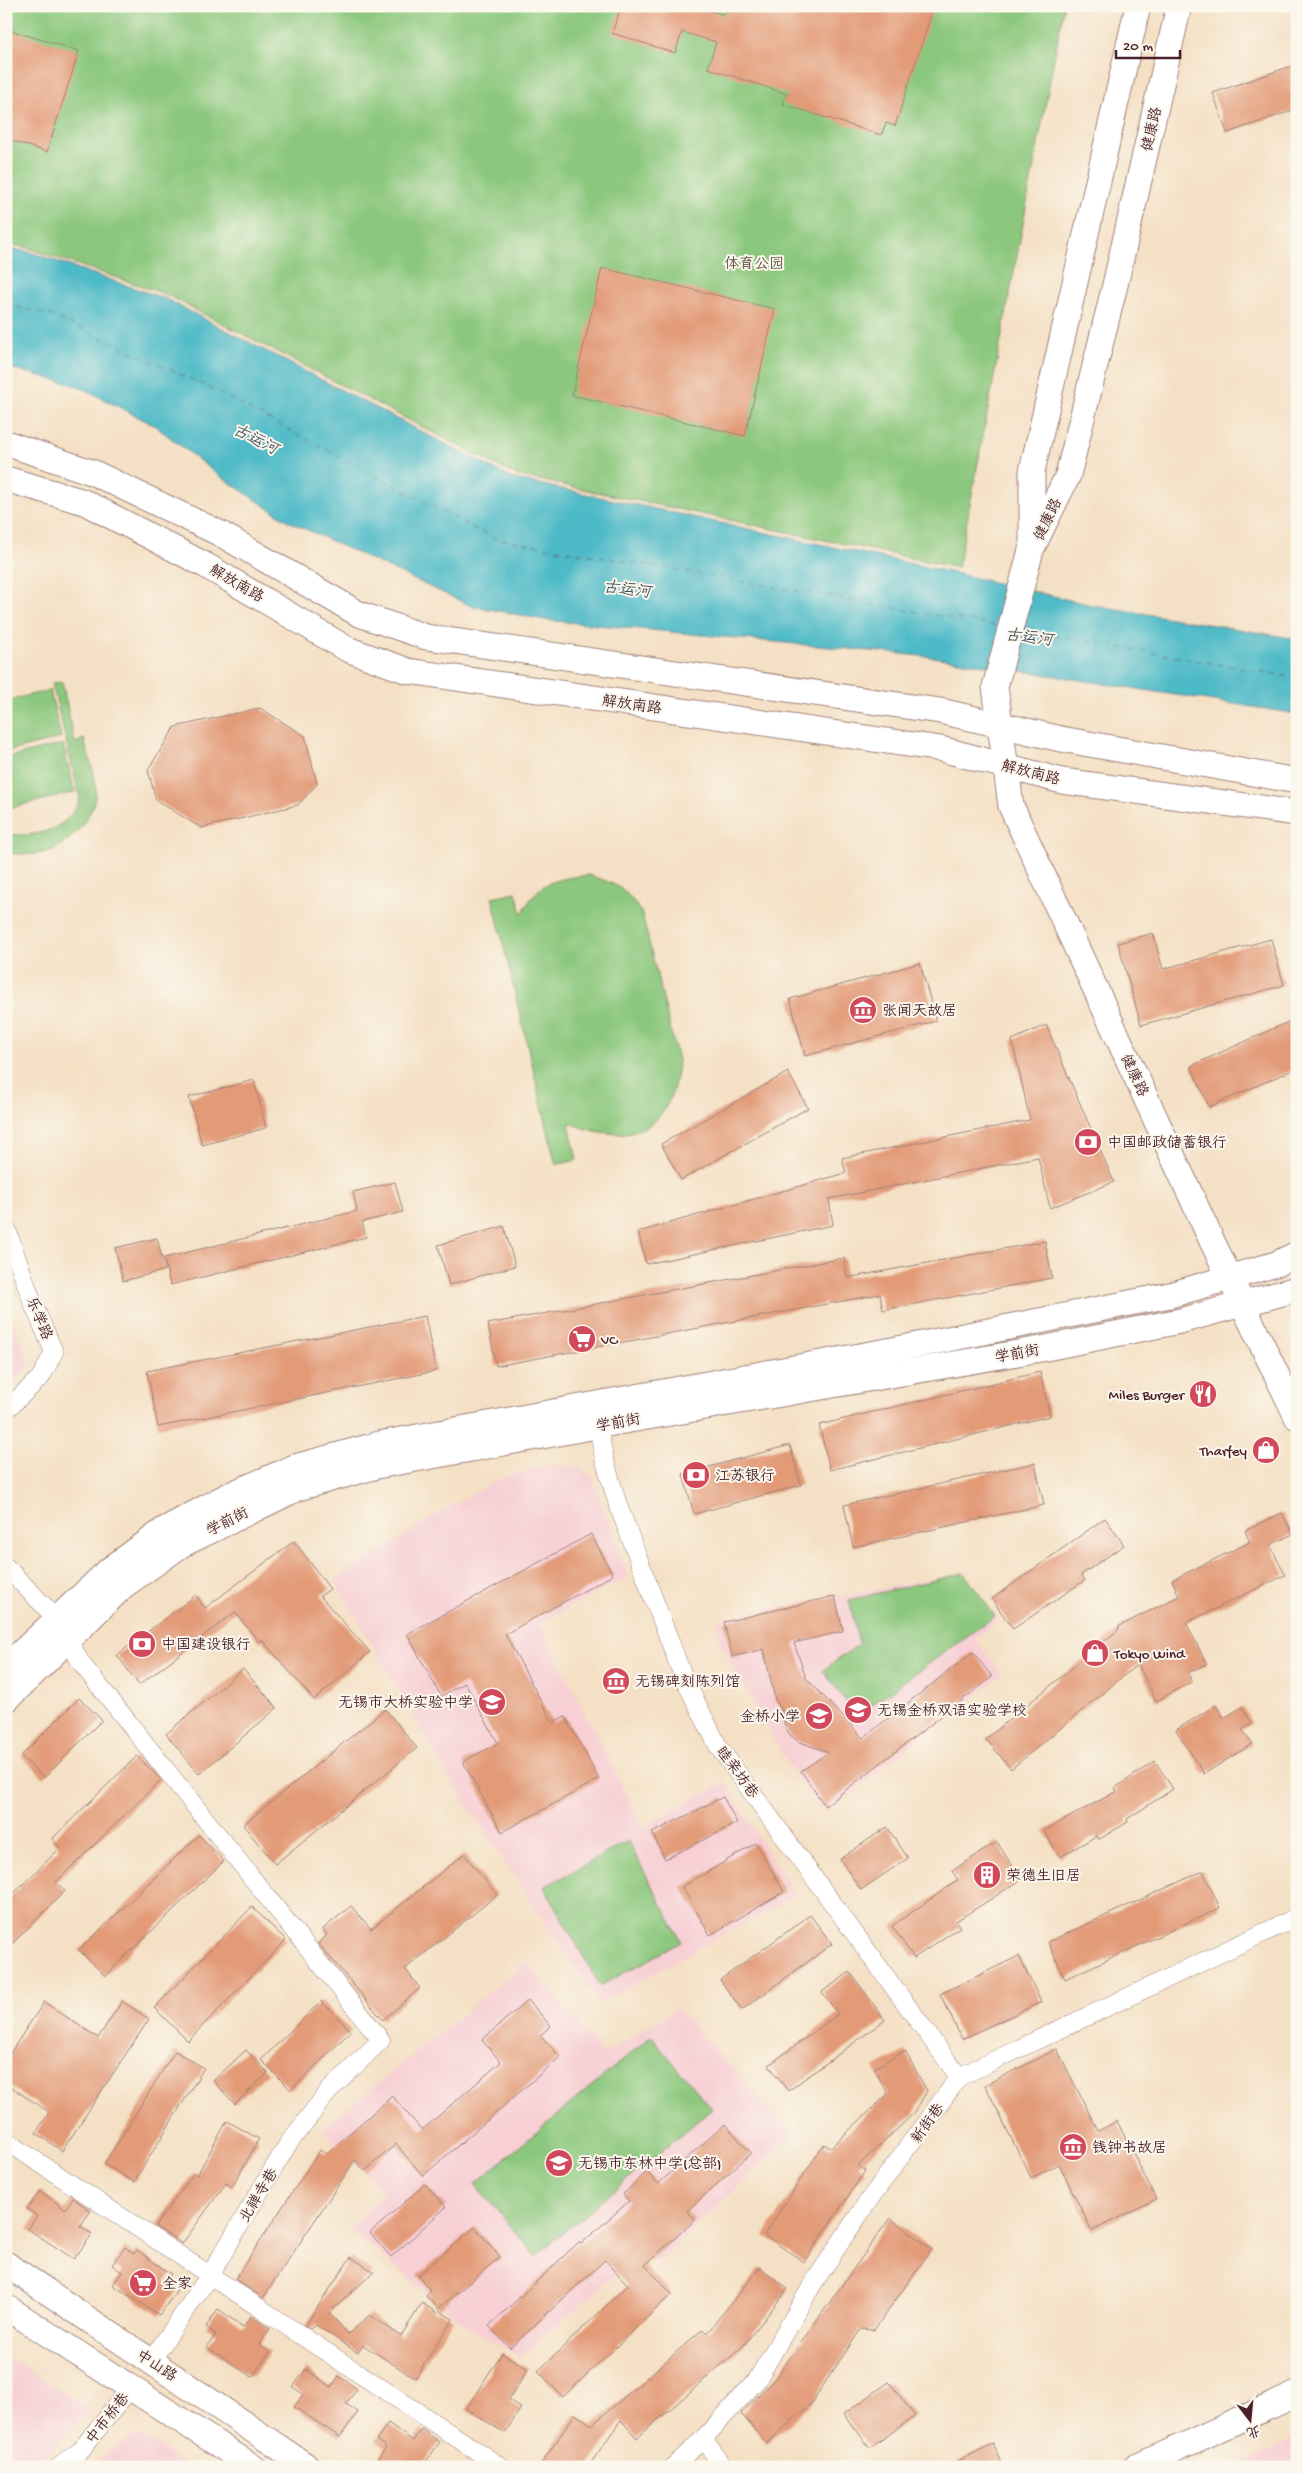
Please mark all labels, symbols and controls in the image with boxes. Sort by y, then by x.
scale bar [1116,28,1179,60]
text: 20 m [1123,38,1153,56]
street label: 健康路 [1139,105,1167,153]
park label: 体育公园 [724,256,784,274]
water label: 古运河 [229,421,283,462]
street label: 健康路 [1031,496,1067,544]
street label: 解放南路 [206,561,267,608]
water label: 古运河 [602,578,655,604]
water label: 古运河 [1004,626,1057,652]
street label: 解放南路 [601,692,663,719]
street label: 解放南路 [999,757,1062,790]
museum icon: 张闻天故居 [848,995,878,1025]
place label: 张闻天故居 [882,1003,957,1021]
street label: 健康路 [1116,1052,1151,1100]
bank icon: 中国邮政储蓄银行 [1073,1127,1103,1157]
place label: 中国邮政储蓄银行 [1107,1135,1227,1153]
street label: 乐学路 [21,1294,56,1343]
supermarket icon: VC [567,1324,597,1354]
place label: VC [600,1332,618,1350]
street label: 学前街 [993,1341,1041,1368]
restaurant icon: Miles Burger [1188,1379,1218,1409]
place label: Miles Burger [1109,1387,1186,1405]
street label: 学前街 [594,1410,642,1437]
shop icon: Tharfey [1251,1435,1281,1465]
place label: Tharfey [1199,1443,1248,1461]
bank icon: 江苏银行 [681,1460,711,1490]
place label: 江苏银行 [715,1468,775,1486]
street label: 学前街 [203,1504,252,1541]
bank icon: 中国建设银行 [127,1629,157,1659]
place label: 中国建设银行 [161,1637,251,1655]
shop icon: Tokyo Wind [1080,1638,1110,1668]
place label: Tokyo Wind [1113,1646,1186,1664]
museum icon: 无锡碑刻陈列馆 [601,1666,631,1696]
place label: 无锡碑刻陈列馆 [635,1673,740,1692]
school or university icon: 无锡市大桥实验中学 [477,1687,507,1717]
place label: 无锡市大桥实验中学 [338,1694,473,1713]
school or university icon: 无锡金桥双语实验学校 [843,1695,873,1725]
school or university icon: 金桥小学 [804,1701,834,1731]
place label: 无锡金桥双语实验学校 [877,1702,1027,1721]
place label: 金桥小学 [740,1708,800,1727]
street label: 睦亲坊巷 [711,1744,761,1803]
building icon: 荣德生旧居 [972,1860,1002,1890]
place label: 荣德生旧居 [1006,1867,1081,1886]
street label: 新街巷 [908,2101,949,2148]
museum icon: 钱钟书故居 [1058,2132,1088,2162]
place label: 钱钟书故居 [1092,2140,1167,2158]
school or university icon: 无锡市东林中学(总部) [544,2148,574,2178]
place label: 无锡市东林中学(总部) [578,2155,722,2174]
street label: 北禅寺巷 [237,2166,283,2226]
supermarket icon: 全家 [128,2268,158,2298]
place label: 全家 [162,2276,192,2294]
street label: 中山路 [132,2347,180,2386]
street label: 中市桥巷 [83,2390,134,2448]
north arrow [1226,2396,1276,2446]
text: 北 [1244,2420,1262,2440]

